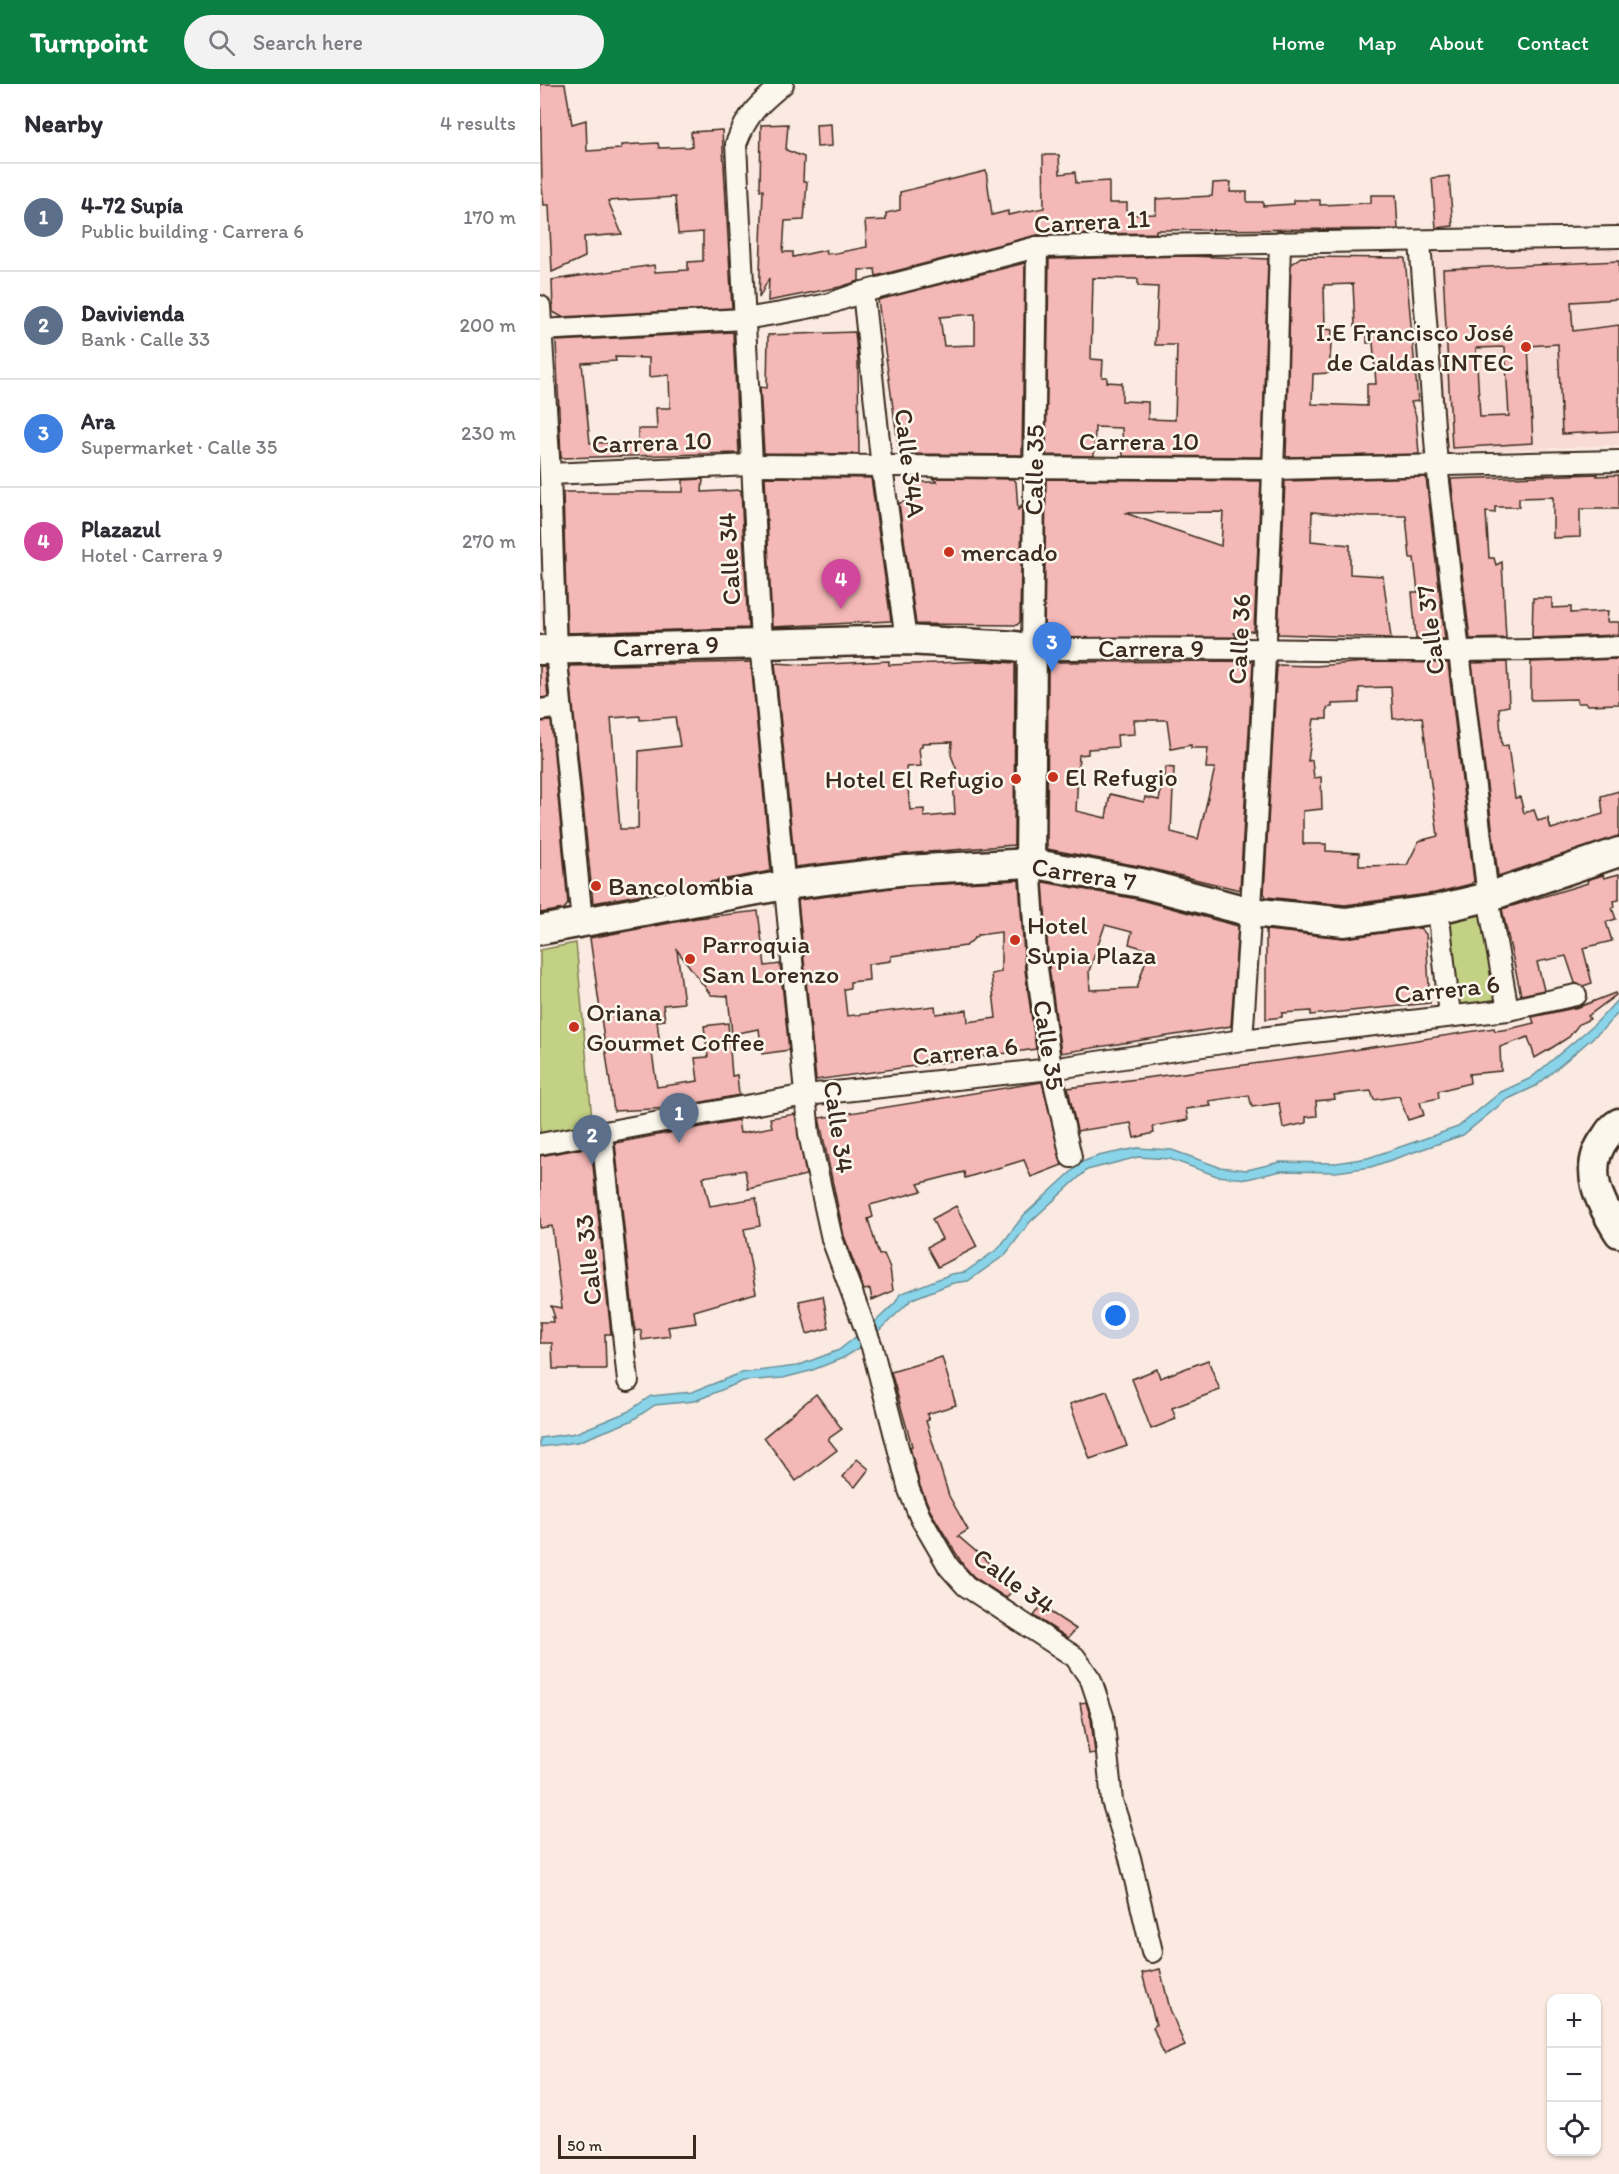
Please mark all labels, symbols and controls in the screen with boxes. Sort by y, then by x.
search box [184,15,604,69]
text: Turnpoint [30,25,148,59]
icon: search [205,26,238,59]
text: Search here [253,29,363,56]
text: Home [1272,30,1325,55]
text: Map [1358,30,1397,55]
text: About [1430,30,1484,55]
text: Contact [1517,30,1589,55]
text: Nearby [24,107,103,139]
text: 4 results [440,111,516,135]
text: 4-72 Supía [81,192,183,219]
street label: Carrera 11 [1033,202,1151,240]
text: 1 [39,205,48,229]
text: 170 m [463,205,516,229]
text: Public building · Carrera 6 [81,219,304,243]
text: Davivienda [81,300,184,327]
text: 2 [38,313,49,337]
text: 200 m [460,313,516,337]
place label: I.E Francisco José de Caldas INTEC [1316,316,1514,378]
text: Bank · Calle 33 [81,327,210,351]
marker: I.E Francisco José de Caldas INTEC [1519,340,1533,354]
street label: Calle 34A [887,407,933,520]
text: Ara [81,408,115,435]
text: 3 [38,421,49,445]
text: 230 m [461,421,516,445]
street label: Carrera 10 [591,424,713,460]
street label: Calle 35 [1017,424,1051,516]
street label: Carrera 10 [1079,425,1199,457]
text: Supermarket · Calle 35 [81,435,277,459]
street label: Calle 34 [711,511,747,606]
text: Plazazul [81,516,161,543]
text: 4 [37,529,50,553]
text: 270 m [462,529,516,553]
place label: mercado [961,536,1058,568]
text: Hotel · Carrera 9 [81,543,223,567]
marker: mercado [942,545,956,559]
pin: 4 [822,560,860,609]
street label: Calle 37 [1409,583,1451,677]
street label: Calle 36 [1221,593,1257,685]
pin: 3 [1032,622,1072,672]
street label: Carrera 9 [612,628,720,664]
street label: Carrera 9 [1098,632,1204,664]
place label: El Refugio [1065,761,1178,793]
place label: Hotel El Refugio [825,763,1004,795]
marker: El Refugio [1046,770,1060,784]
marker: Hotel El Refugio [1009,772,1023,786]
street label: Carrera 7 [1029,850,1139,898]
place label: Bancolombia [608,870,754,902]
marker: Bancolombia [589,879,603,893]
place label: Hotel Supia Plaza [1027,909,1157,971]
place label: Parroquia San Lorenzo [702,928,839,990]
marker: Hotel Supia Plaza [1008,933,1022,947]
marker: Parroquia San Lorenzo [683,952,697,966]
street label: Carrera 6 [1393,968,1501,1010]
place label: Oriana Gourmet Coffee [586,996,765,1058]
street label: Calle 35 [1026,998,1072,1092]
marker: Oriana Gourmet Coffee [567,1020,581,1034]
street label: Carrera 6 [911,1030,1019,1072]
street label: Calle 34 [817,1079,861,1176]
pin: 1 [660,1094,698,1143]
pin: 2 [572,1116,612,1165]
street label: Calle 33 [567,1213,609,1307]
your location [1101,1301,1130,1330]
street label: Calle 34 [967,1541,1061,1621]
map controls [1547,1994,1601,2156]
button: + [1547,1994,1601,2048]
button: − [1547,2048,1601,2102]
button: locate [1547,2102,1601,2156]
scale bar [558,2132,696,2160]
text: 50 m [567,2136,602,2155]

